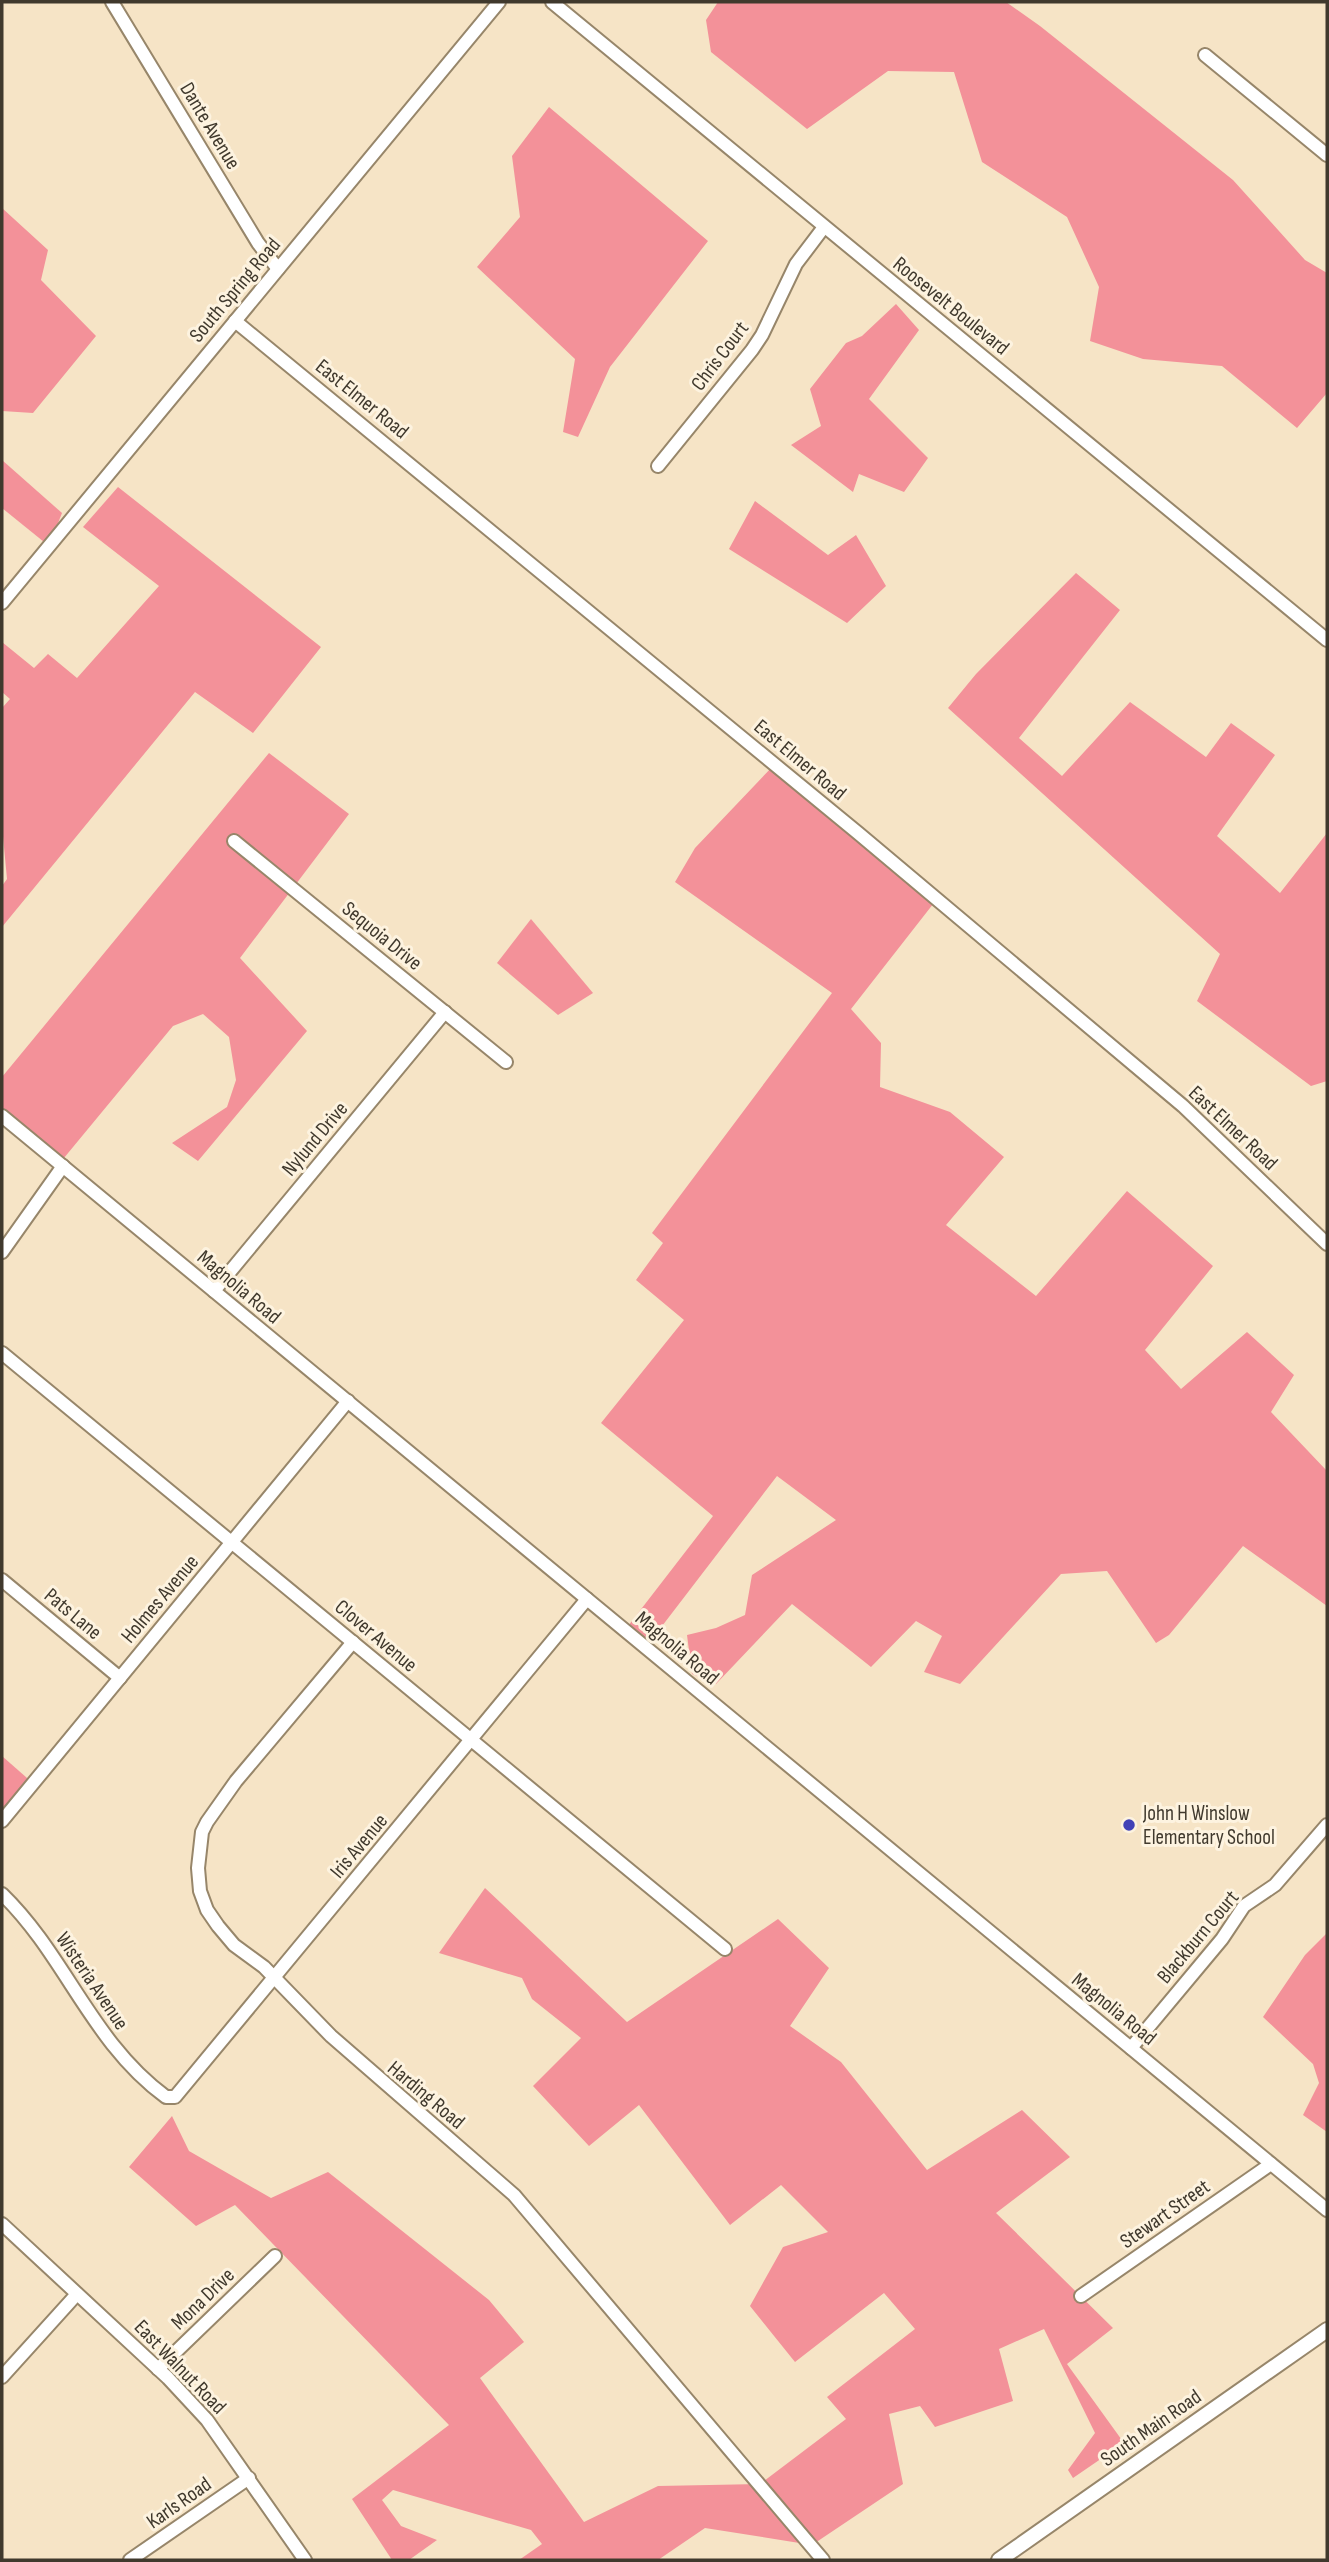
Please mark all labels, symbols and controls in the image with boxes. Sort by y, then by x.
street label: Dante Avenue [174,78,246,174]
street label: South Spring Road [184,233,286,347]
street label: Roosevelt Boulevard [888,252,1014,360]
street label: Chris Court [686,316,754,396]
street label: East Elmer Road [310,354,414,444]
street label: East Elmer Road [749,714,851,806]
street label: Sequoia Drive [337,896,427,976]
street label: East Elmer Road [1183,1080,1283,1176]
street label: Nylund Drive [277,1097,353,1181]
street label: Magnolia Road [192,1245,286,1329]
street label: Holmes Avenue [116,1550,204,1648]
street label: Pats Lane [39,1583,107,1645]
street label: Clover Avenue [330,1594,422,1678]
street label: Magnolia Road [630,1606,724,1690]
place label: John H Winslow Elementary School [1142,1801,1275,1850]
street label: Iris Avenue [325,1809,393,1883]
marker: John H Winslow Elementary School [1121,1817,1137,1833]
street label: Blackburn Court [1152,1885,1244,1989]
street label: Wisteria Avenue [50,1927,134,2035]
street label: Magnolia Road [1067,1967,1161,2051]
street label: Harding Road [382,2056,470,2134]
street label: Stewart Street [1115,2174,1215,2254]
street label: Mona Drive [166,2263,240,2335]
street label: East Walnut Road [129,2315,231,2419]
street label: South Main Road [1096,2384,1206,2472]
street label: Karls Road [142,2472,216,2534]

